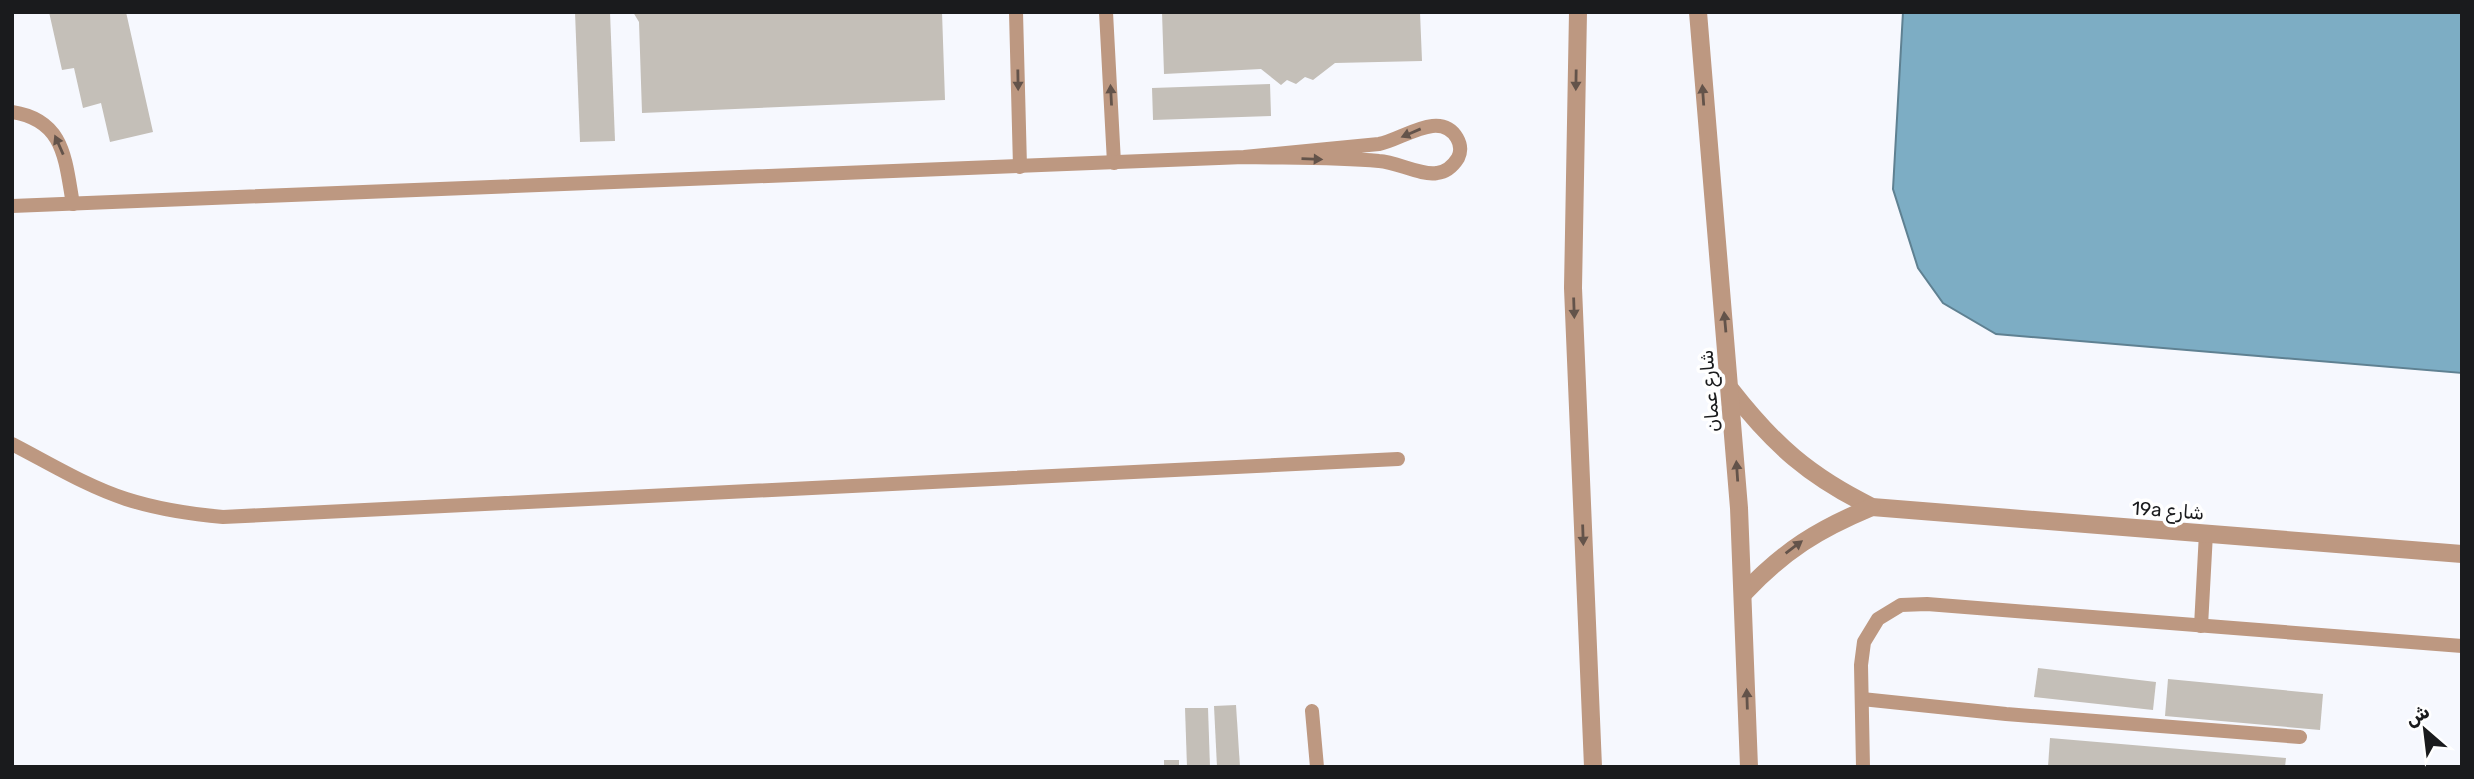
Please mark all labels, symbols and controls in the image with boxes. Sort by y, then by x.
one-way arrow [1012,70,1024,92]
one-way arrow [1570,70,1582,92]
one-way arrow [1105,84,1116,106]
one-way arrow [1698,84,1709,106]
one-way arrow [1400,128,1421,139]
one-way arrow [53,135,65,155]
one-way arrow [1302,153,1324,165]
one-way arrow [1569,297,1580,319]
one-way arrow [1719,311,1730,333]
street label: شارع عمان [1694,349,1727,433]
one-way arrow [1731,460,1742,482]
street label: 19a شارع [2131,497,2205,526]
one-way arrow [1578,525,1589,547]
one-way arrow [1785,540,1803,555]
one-way arrow [1742,687,1753,709]
north arrow [2390,695,2460,765]
text: ش [2401,700,2433,731]

